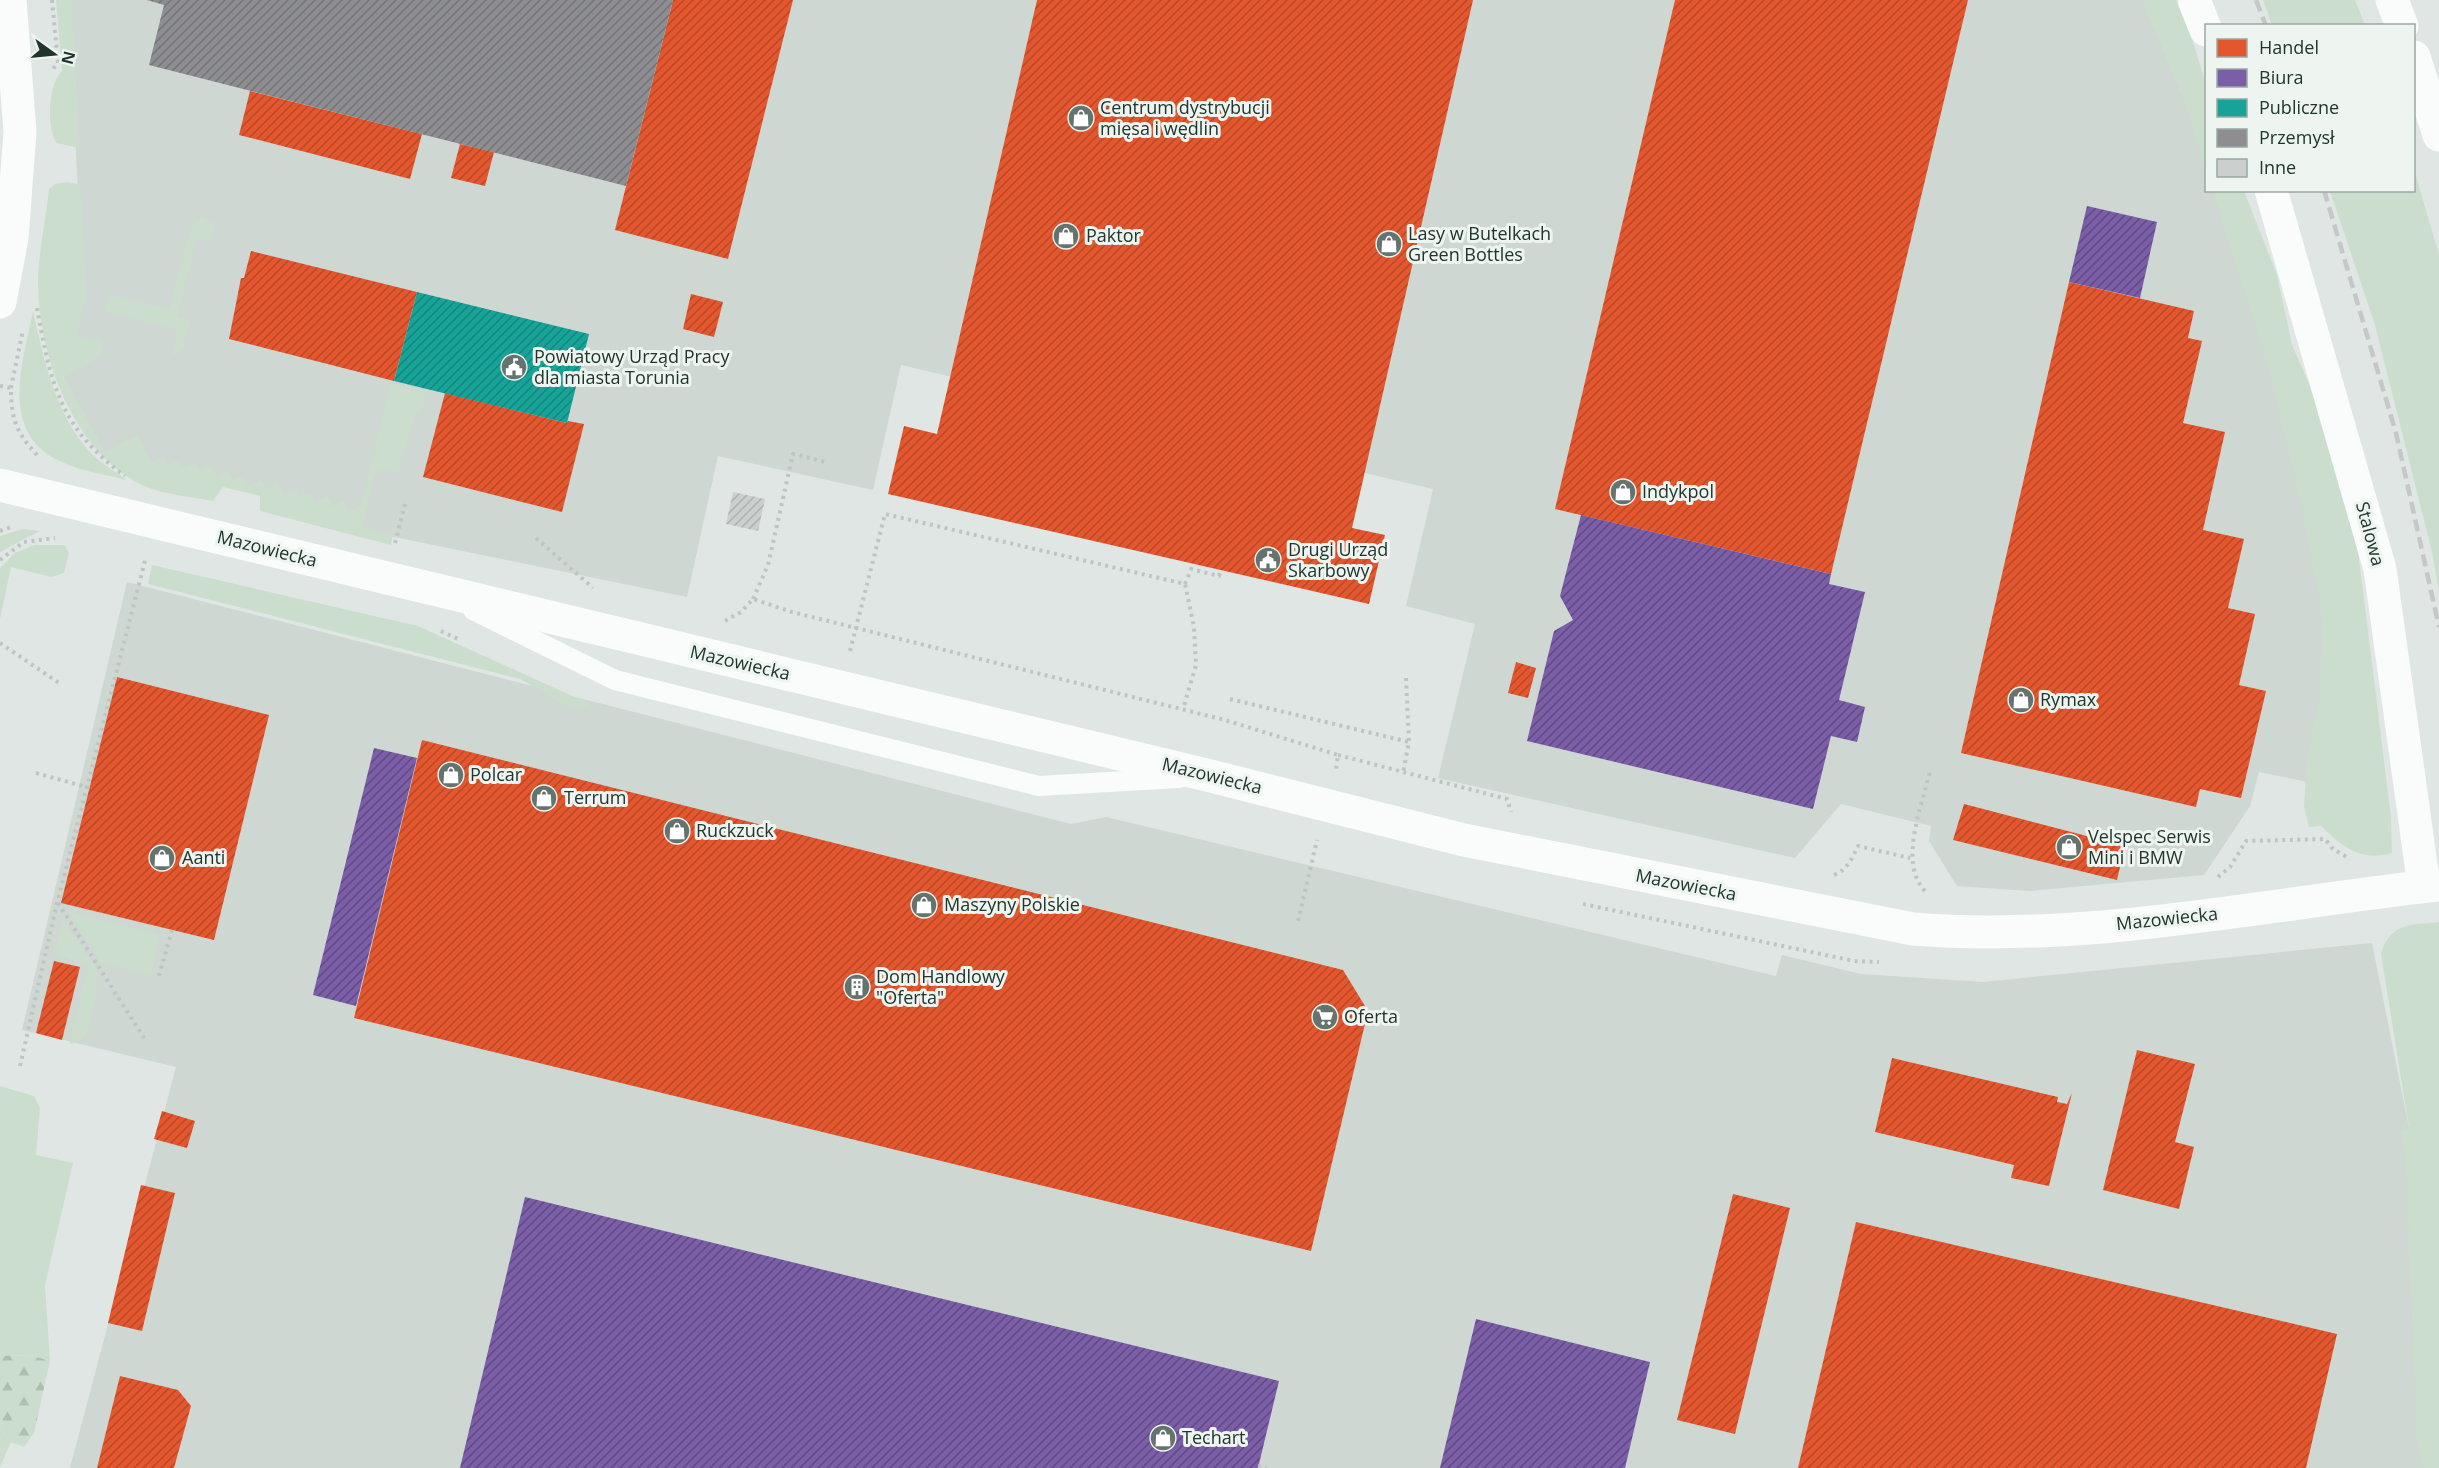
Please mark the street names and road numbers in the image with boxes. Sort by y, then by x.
street label: Stalowa [2351,499,2391,569]
street label: Mazowiecka [215,524,320,572]
street label: Mazowiecka [688,639,793,685]
street label: Mazowiecka [1160,751,1265,799]
street label: Mazowiecka [1634,862,1739,906]
street label: Mazowiecka [2115,901,2219,935]

